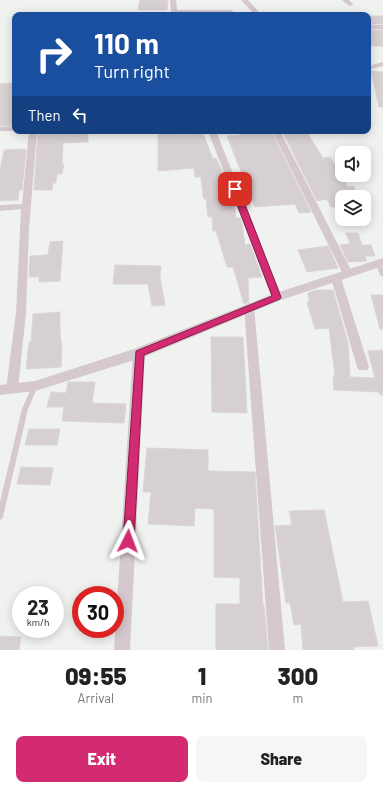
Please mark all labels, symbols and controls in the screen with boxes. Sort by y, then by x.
text: 110 m [94,26,159,60]
icon: right [28,28,80,80]
text: Turn right [94,60,170,82]
icon: left [69,104,91,126]
text: Then [28,106,61,124]
map controls [335,146,371,226]
button: sound [335,146,371,182]
pin [218,172,252,206]
icon: arrive [224,178,246,200]
button: layers [335,190,371,226]
position arrow [107,520,149,562]
speed limit sign: 30 [72,586,124,638]
text: 23 [27,595,49,619]
text: km/h [27,616,49,628]
text: 09:55 [65,661,127,690]
text: 1 [198,661,206,690]
text: 300 [278,661,318,690]
text: Arrival [78,690,114,706]
text: min [192,690,213,706]
text: m [292,690,303,706]
button: Exit [16,736,188,782]
button: Share [196,736,367,782]

